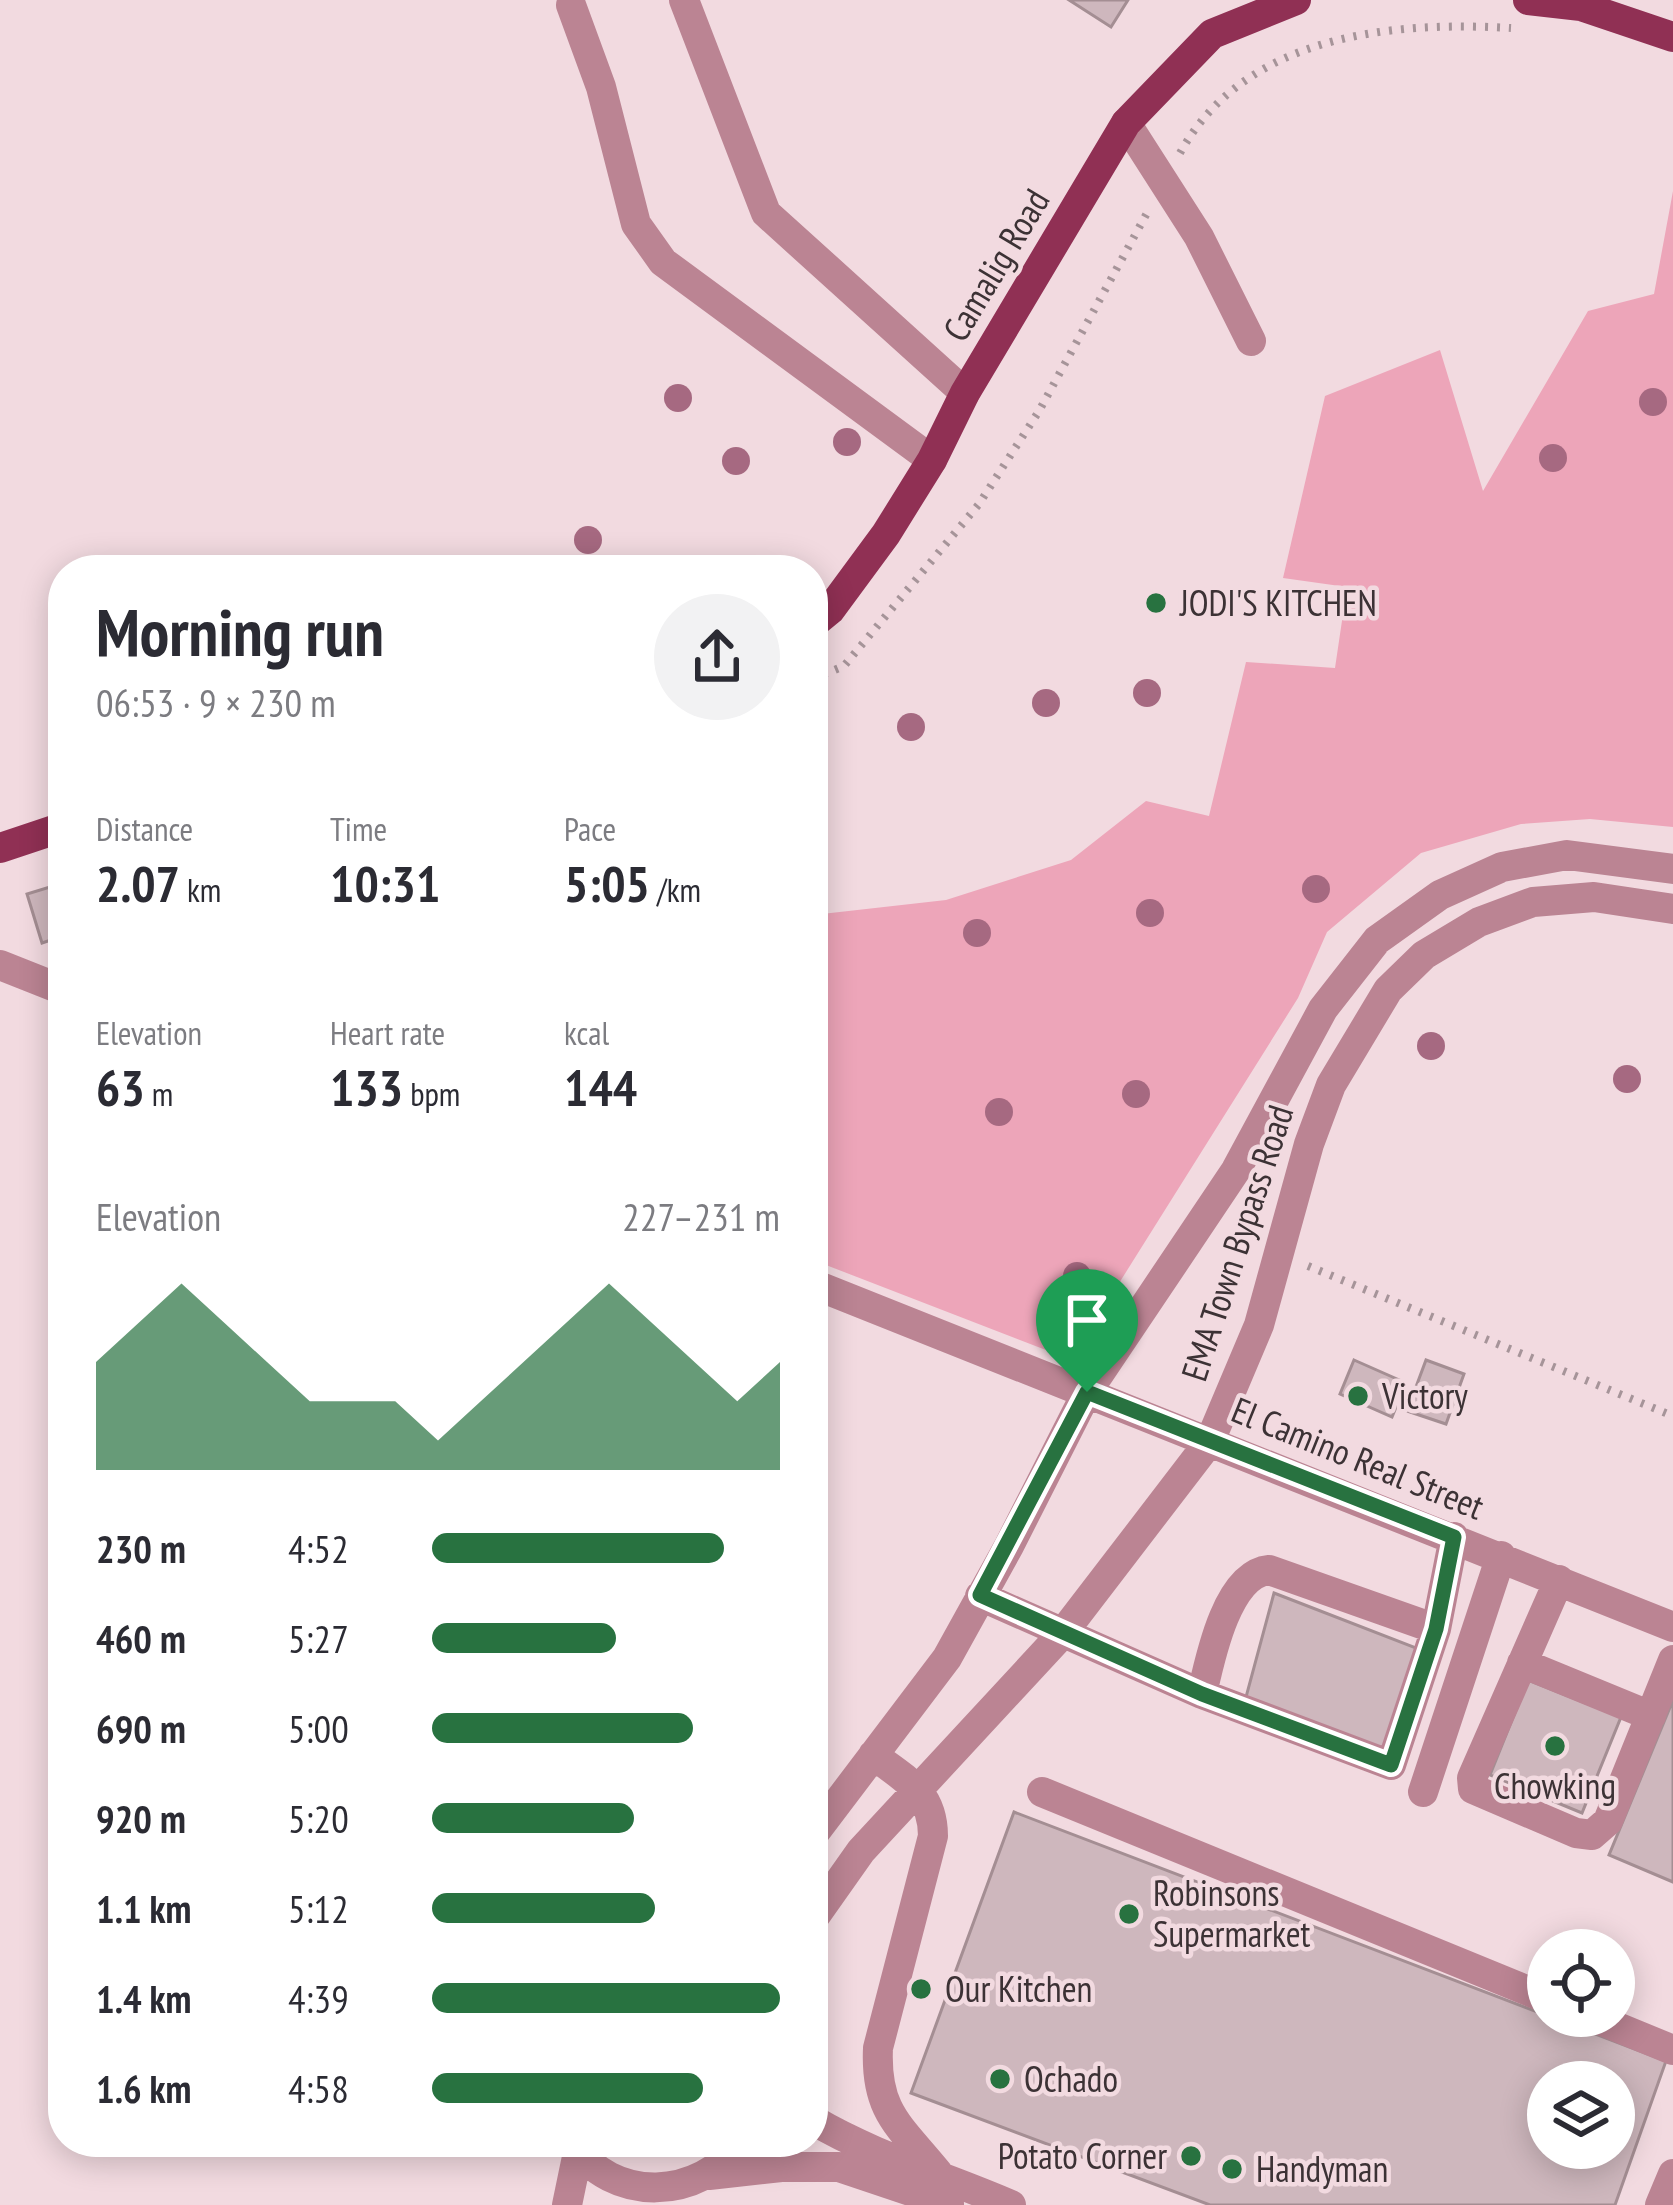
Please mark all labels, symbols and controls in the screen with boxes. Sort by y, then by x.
street label: Camalig Road [932,180,1059,349]
place label: JODI'S KITCHEN [1179,579,1377,626]
text: Morning run [96,589,384,674]
marker: JODI'S KITCHEN [1143,590,1169,616]
button: share [654,594,780,720]
text: 06:53 · 9 × 230 m [96,677,336,728]
text: Distance [96,807,193,850]
text: Time [330,807,387,850]
text: Pace [564,807,616,850]
text: 2.07 [96,850,180,916]
text: 10:31 [330,850,440,916]
text: 5:05 [564,850,650,916]
text: km [180,868,221,911]
text: /km [650,868,701,911]
text: Elevation [96,1011,202,1054]
text: Heart rate [330,1011,445,1054]
text: kcal [564,1011,609,1054]
text: 63 [96,1054,145,1120]
text: 133 [330,1054,403,1120]
text: 144 [564,1054,637,1120]
text: m [145,1072,173,1115]
text: bpm [403,1072,460,1115]
street label: EMA Town Bypass Road [1170,1099,1303,1387]
text: Elevation [96,1191,221,1242]
text: 227–231 m [622,1191,780,1242]
pin [1036,1269,1138,1392]
icon: arrive [1054,1287,1120,1353]
place label: Victory [1381,1372,1468,1419]
marker: Victory [1345,1383,1371,1409]
street label: El Camino Real Street [1225,1386,1491,1530]
text: 230 m [96,1523,186,1574]
text: 4:52 [288,1523,349,1574]
text: 460 m [96,1613,186,1664]
text: 5:27 [288,1613,349,1664]
text: 690 m [96,1703,186,1754]
text: 5:00 [288,1703,349,1754]
marker: Chowking [1542,1733,1568,1759]
place label: Chowking [1494,1762,1616,1809]
text: 920 m [96,1793,186,1844]
text: 5:20 [288,1793,349,1844]
place label: Robinsons Supermarket [1153,1869,1311,1957]
text: 1.1 km [96,1883,191,1934]
text: 5:12 [288,1883,349,1934]
marker: Robinsons Supermarket [1116,1901,1142,1927]
map controls [1527,1929,1635,2169]
button: locate [1527,1929,1635,2037]
place label: Our Kitchen [945,1965,1092,2012]
text: 1.4 km [96,1973,191,2024]
text: 4:39 [288,1973,349,2024]
marker: Our Kitchen [908,1976,934,2002]
place label: Ochado [1024,2055,1118,2102]
button: layers [1527,2061,1635,2169]
text: 1.6 km [96,2063,191,2114]
text: 4:58 [288,2063,349,2114]
marker: Ochado [987,2066,1013,2092]
place label: Potato Corner [998,2132,1167,2179]
marker: Potato Corner [1178,2143,1204,2169]
place label: Handyman [1256,2145,1388,2192]
marker: Handyman [1219,2156,1245,2182]

